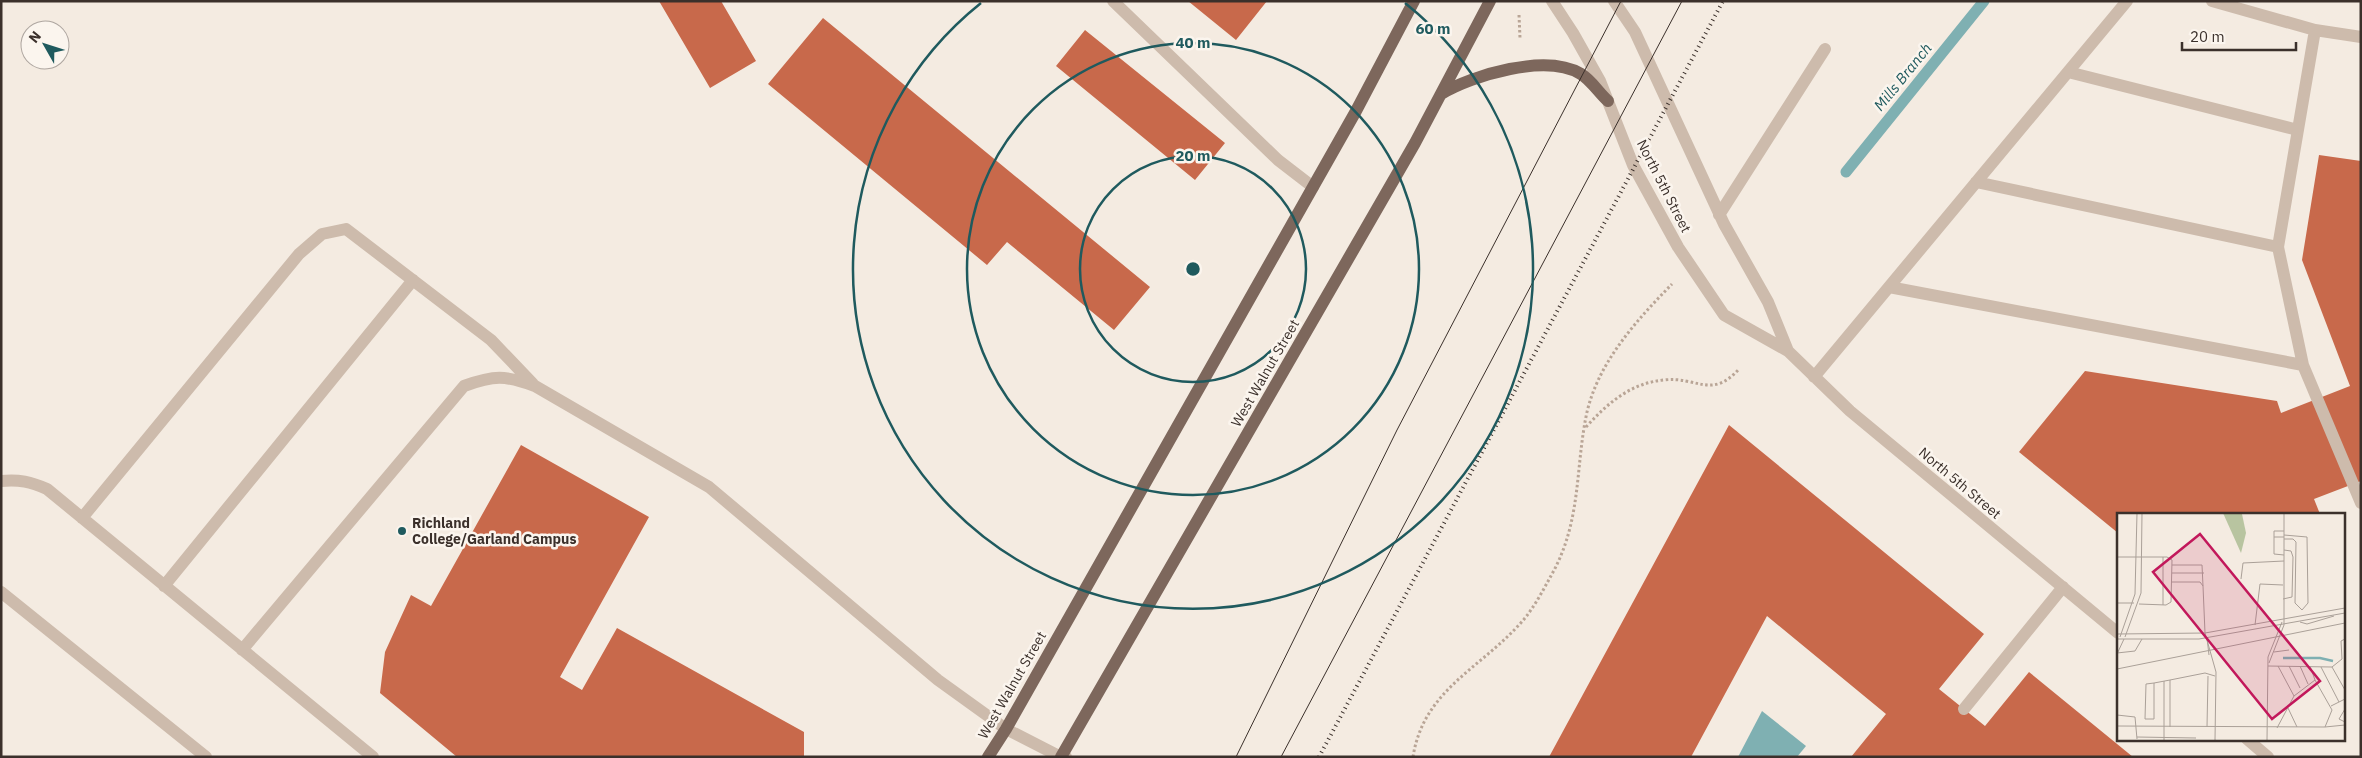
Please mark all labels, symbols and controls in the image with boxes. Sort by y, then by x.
text: 60 m [1416,19,1450,38]
north arrow [20,20,70,70]
scale bar [2182,20,2296,52]
text: N [25,27,45,46]
text: 20 m [2190,27,2225,46]
text: 40 m [1176,33,1210,52]
water label: Mills Branch [1869,39,1936,114]
street label: North 5th Street [1633,136,1695,236]
text: 20 m [1176,146,1210,165]
centre of rings [1184,260,1202,278]
street label: West Walnut Street [1227,316,1303,430]
street label: North 5th Street [1915,443,2005,523]
inset map [2117,513,2344,740]
place label: Richland College/Garland Campus [412,514,576,548]
marker: Richland College/Garland Campus [396,525,408,537]
street label: West Walnut Street [974,628,1050,742]

